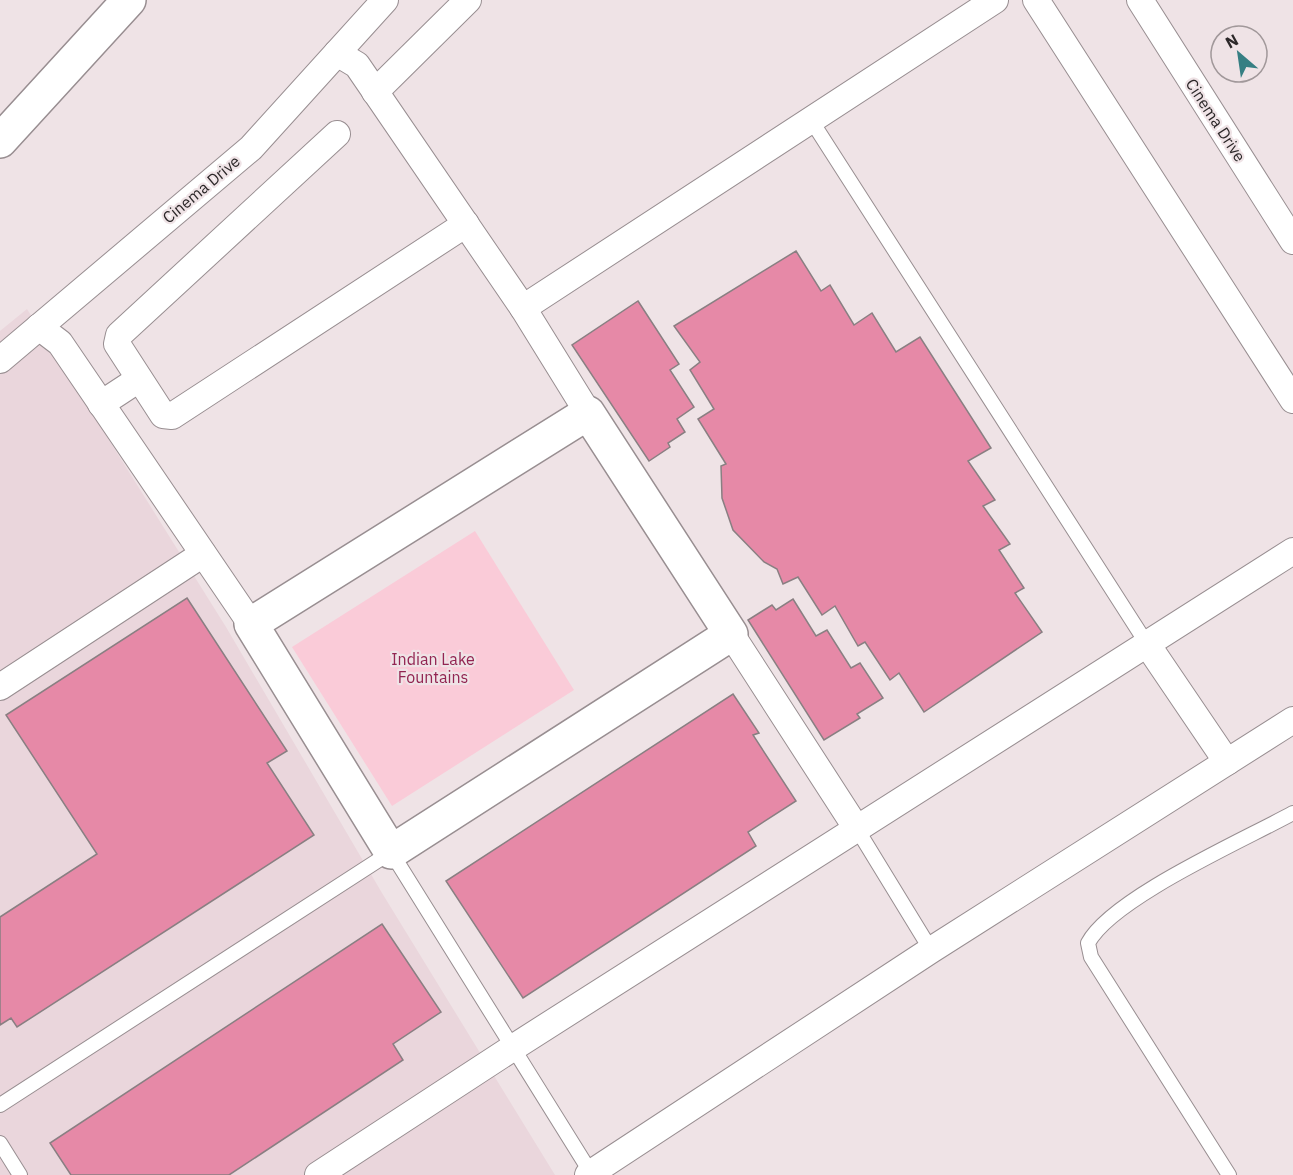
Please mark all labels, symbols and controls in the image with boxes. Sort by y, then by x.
north arrow [1209,24,1269,84]
text: N [1222,29,1242,52]
street label: Cinema Drive [1182,75,1250,166]
street label: Cinema Drive [158,151,244,227]
park label: Indian Lake Fountains [391,649,475,687]

